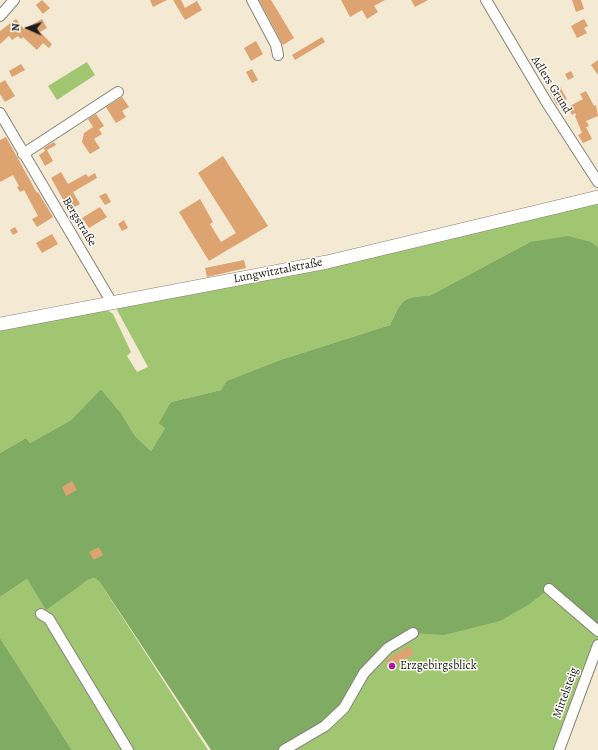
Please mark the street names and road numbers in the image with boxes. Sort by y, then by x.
street label: Adlers Grund [528,54,574,116]
street label: Bergstraße [59,195,99,249]
street label: Lungwitztalstraße [232,255,324,287]
street label: Mittelsteig [550,666,582,720]

